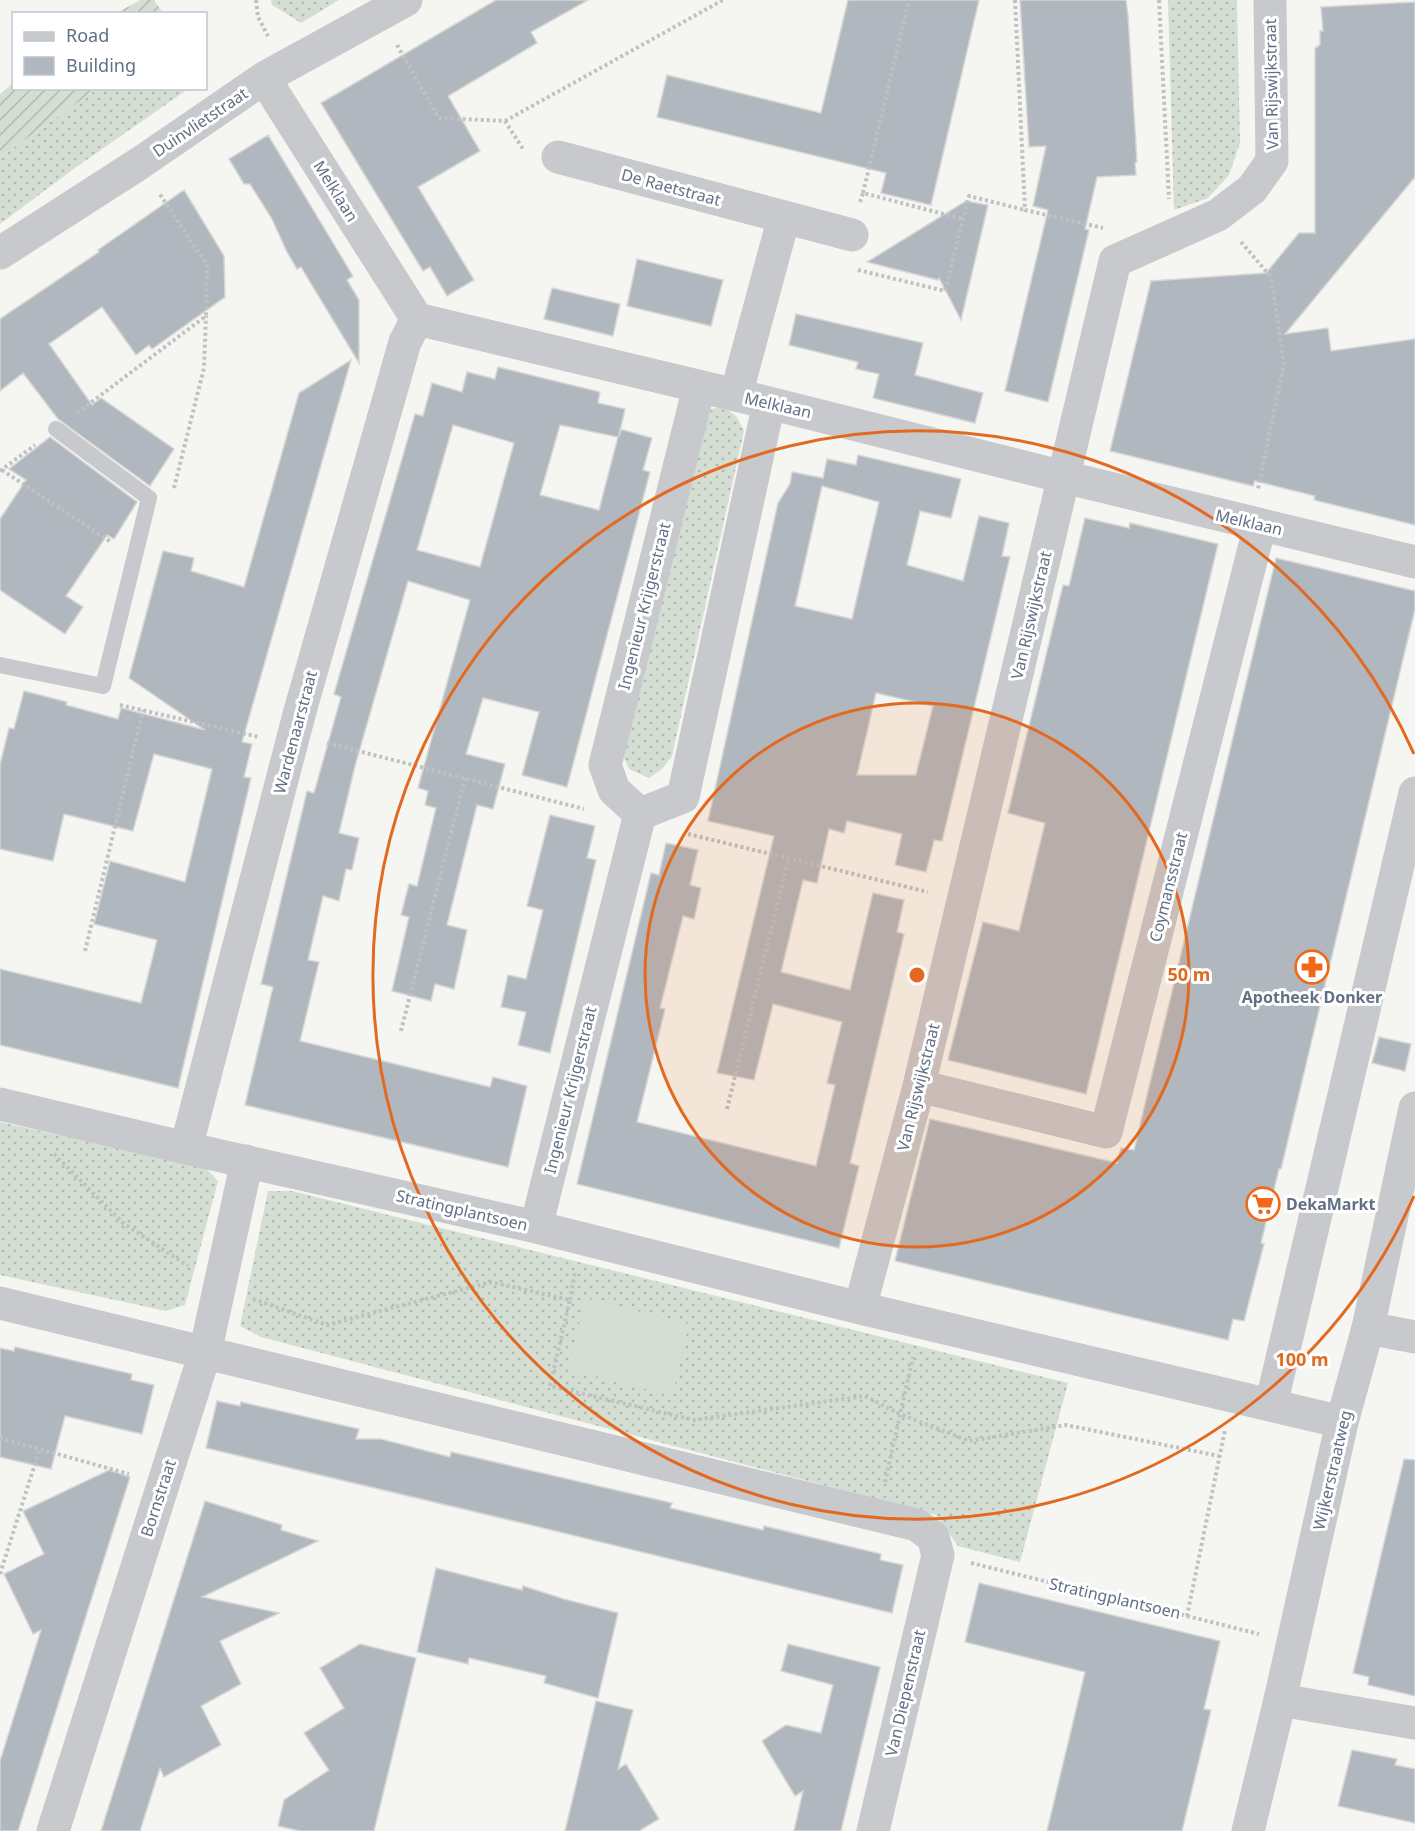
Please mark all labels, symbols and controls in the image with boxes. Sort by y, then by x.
legend [12,12,207,90]
street label: Van Rijswijkstraat [1259,18,1283,150]
text: Road [66,23,109,47]
text: Building [66,53,136,77]
street label: Duinvlietstraat [148,82,252,162]
street label: Melklaan [309,156,363,226]
street label: De Raetstraat [619,163,723,211]
street label: Melklaan [742,387,814,423]
street label: Melklaan [1213,504,1285,540]
street label: Ingenieur Krijgerstraat [613,520,675,692]
street label: Van Rijswijkstraat [1006,548,1057,681]
street label: Wardenaarstraat [268,668,322,796]
street label: Coymansstraat [1144,830,1192,944]
pharmacy icon: Apotheek Donker [1294,949,1330,985]
text: 50 m [1168,962,1210,986]
centre of rings [907,965,927,985]
place label: Apotheek Donker [1242,986,1382,1008]
street label: Ingenieur Krijgerstraat [539,1004,601,1176]
street label: Van Rijswijkstraat [891,1021,945,1153]
street label: Stratingplantsoen [394,1184,530,1236]
supermarket icon: DekaMarkt [1245,1186,1281,1222]
place label: DekaMarkt [1286,1193,1376,1215]
text: 100 m [1275,1347,1329,1371]
street label: Wijkerstraatweg [1308,1408,1356,1532]
street label: Bornstraat [135,1456,181,1539]
street label: Stratingplantsoen [1047,1572,1183,1624]
street label: Van Diepenstraat [880,1627,930,1758]

